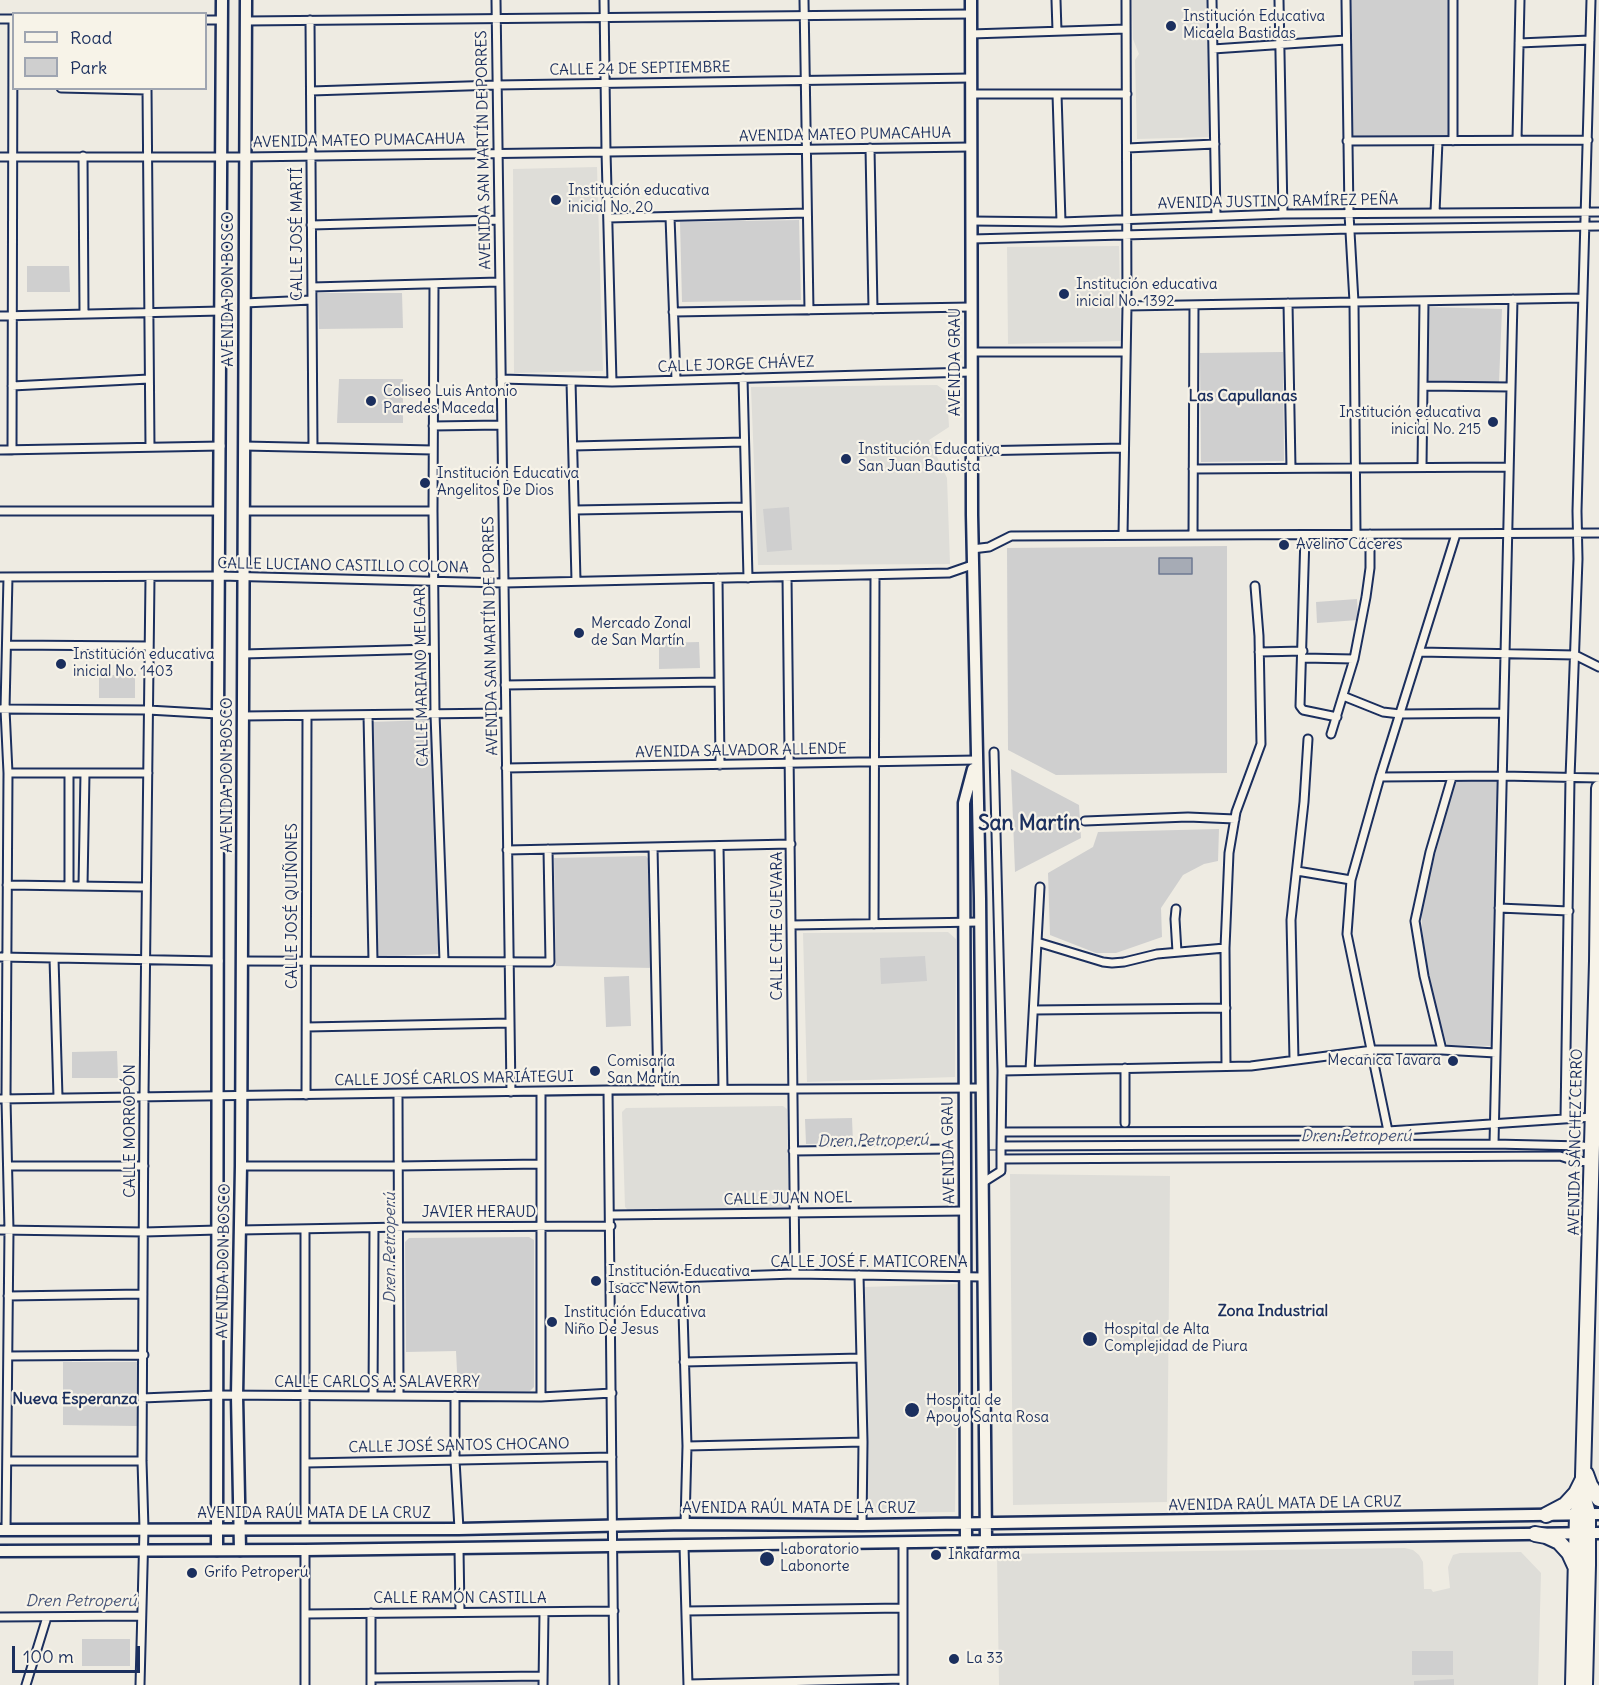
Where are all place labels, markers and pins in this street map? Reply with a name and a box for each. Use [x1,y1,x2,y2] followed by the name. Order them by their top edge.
[1183,8,1325,43] place label: Institución Educativa Micaela Bastidas
[1164,19,1178,33] marker: Institución Educativa Micaela Bastidas
[568,182,710,217] place label: Institución educativa inicial No. 20
[549,193,563,207] marker: Institución educativa inicial No. 20
[1076,276,1218,311] place label: Institución educativa inicial No. 1392
[1057,287,1071,301] marker: Institución educativa inicial No. 1392
[383,383,517,418] place label: Coliseo Luis Antonio Paredes Maceda
[364,394,378,408] marker: Coliseo Luis Antonio Paredes Maceda
[1339,404,1481,439] place label: Institución educativa inicial No. 215
[1486,415,1500,429] marker: Institución educativa inicial No. 215
[858,441,1000,476] place label: Institución Educativa San Juan Bautista
[839,452,853,466] marker: Institución Educativa San Juan Bautista
[437,465,579,500] place label: Institución Educativa Angelitos De Dios
[418,476,432,490] marker: Institución Educativa Angelitos De Dios
[1296,536,1403,554] place label: Avelino Cáceres
[1277,538,1291,552] marker: Avelino Cáceres
[591,615,691,650] place label: Mercado Zonal de San Martín
[572,626,586,640] marker: Mercado Zonal de San Martín
[73,646,215,681] place label: Institución educativa inicial No. 1403
[54,657,68,671] marker: Institución educativa inicial No. 1403
[1327,1052,1441,1070] place label: Mecanica Tavara
[607,1053,680,1088] place label: Comisaría San Martín
[1446,1054,1460,1068] marker: Mecanica Tavara
[588,1064,602,1078] marker: Comisaría San Martín
[608,1263,750,1298] place label: Institución Educativa Isacc Newton
[589,1274,603,1288] marker: Institución Educativa Isacc Newton
[564,1304,706,1339] place label: Institución Educativa Niño De Jesus
[545,1315,559,1329] marker: Institución Educativa Niño De Jesus
[1104,1321,1248,1356] place label: Hospital de Alta Complejidad de Piura
[1081,1330,1099,1348] marker: Hospital de Alta Complejidad de Piura
[926,1392,1049,1427] place label: Hospital de Apoyo Santa Rosa
[903,1401,921,1419] marker: Hospital de Apoyo Santa Rosa
[780,1541,859,1576] place label: Laboratorio Labonorte
[948,1546,1020,1564] place label: Inkafarma
[929,1548,943,1562] marker: Inkafarma
[758,1550,776,1568] marker: Laboratorio Labonorte
[204,1564,309,1582] place label: Grifo Petroperú
[185,1566,199,1580] marker: Grifo Petroperú
[966,1650,1003,1668] place label: La 33
[947,1652,961,1666] marker: La 33

